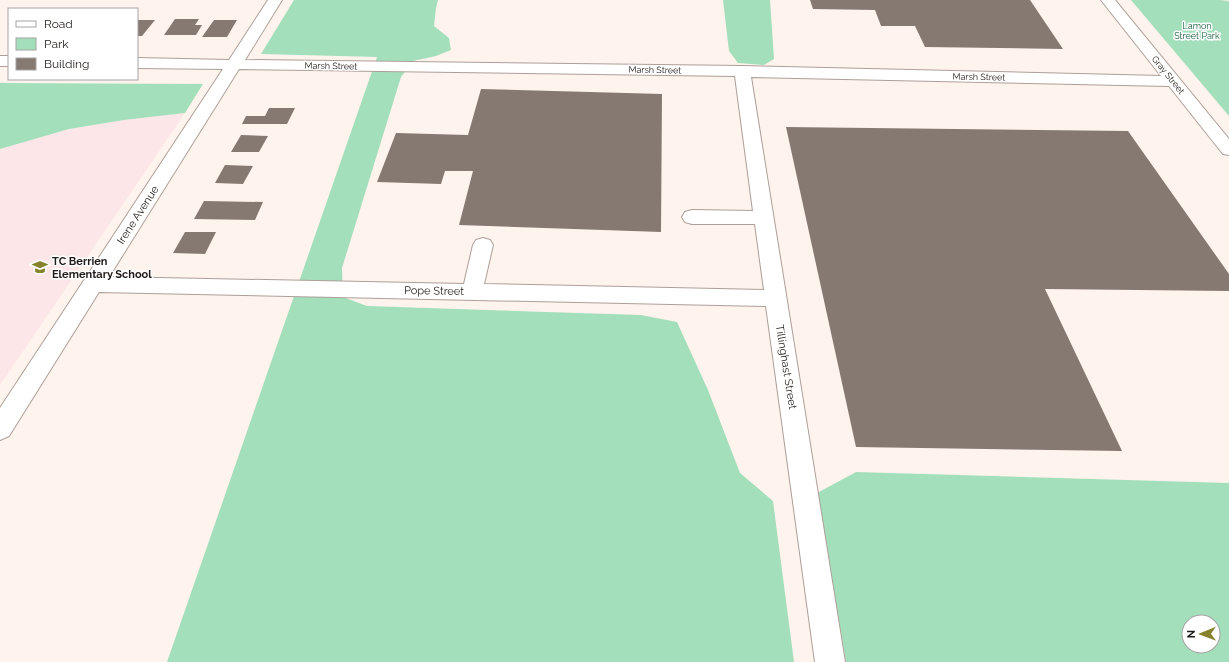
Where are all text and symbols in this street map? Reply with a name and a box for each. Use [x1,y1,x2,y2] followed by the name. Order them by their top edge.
[8,8,138,80] legend
[44,17,73,31] text: Road
[1174,21,1220,41] park label: Lamon Street Park
[44,37,69,51] text: Park
[1150,54,1186,96] street label: Gray Street
[44,57,90,71] text: Building
[305,61,357,71] street label: Marsh Street
[629,65,681,75] street label: Marsh Street
[953,72,1005,82] street label: Marsh Street
[114,183,162,247] street label: Irene Avenue
[52,255,152,281] place label: TC Berrien Elementary School
[31,258,49,276] school or university icon: TC Berrien Elementary School
[404,284,464,298] street label: Pope Street
[773,324,799,410] street label: Tillinghast Street
[1181,614,1221,654] north arrow
[1185,630,1198,638] text: N

